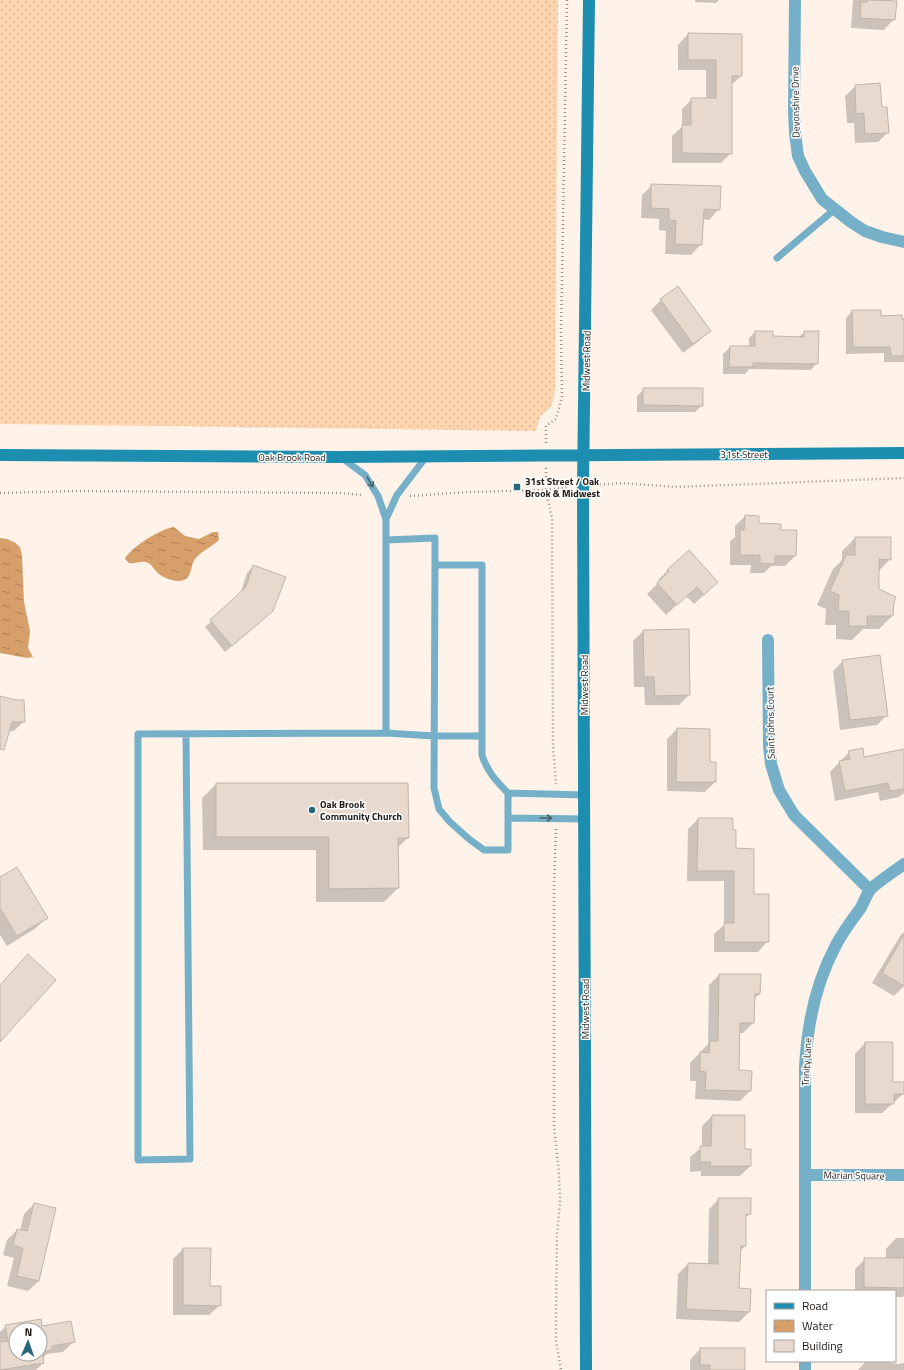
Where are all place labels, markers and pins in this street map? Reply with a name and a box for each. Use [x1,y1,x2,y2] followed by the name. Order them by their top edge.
[525,474,600,501] place label: 31st Street / Oak Brook & Midwest
[512,482,522,492] marker: 31st Street / Oak Brook & Midwest
[320,797,402,824] place label: Oak Brook Community Church
[307,805,317,815] marker: Oak Brook Community Church

